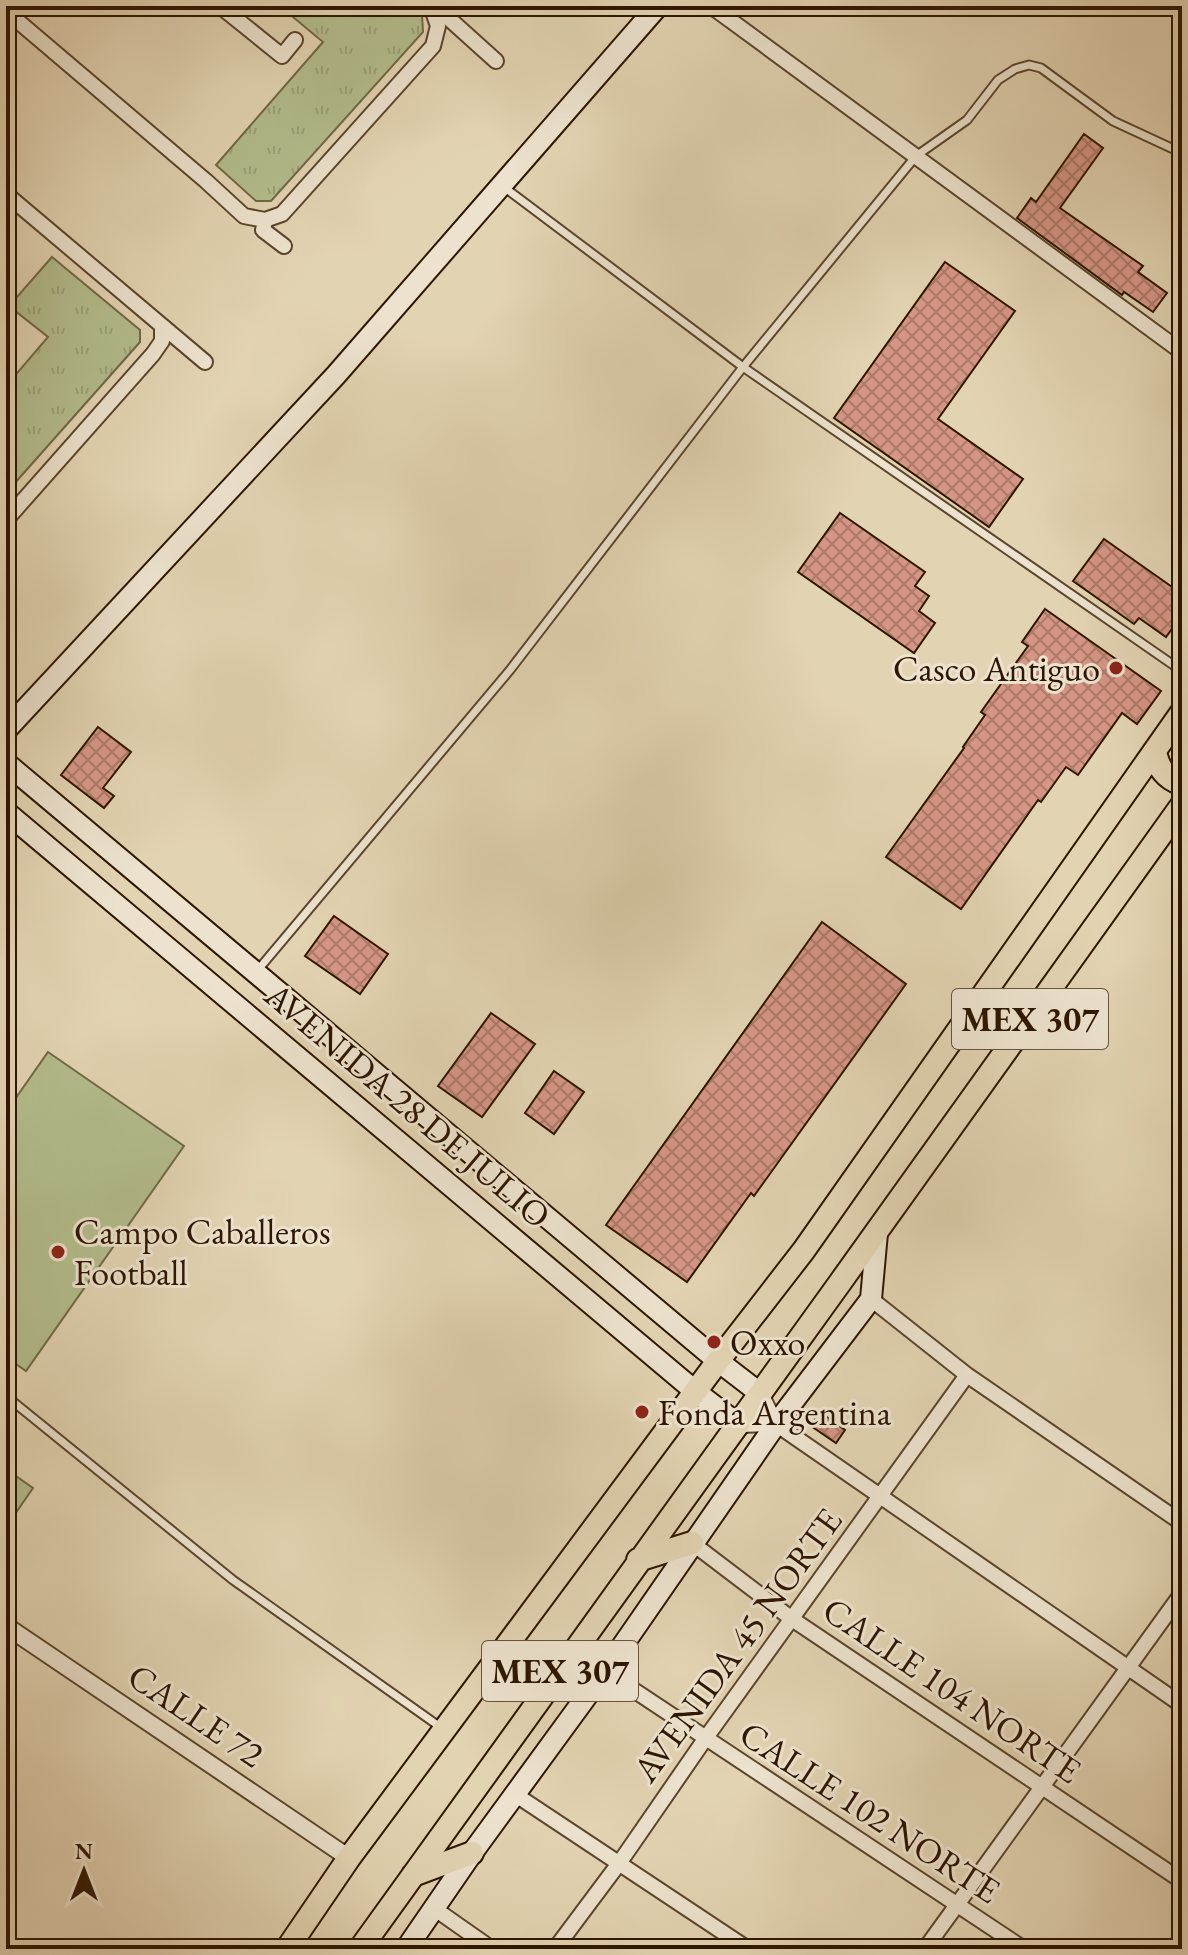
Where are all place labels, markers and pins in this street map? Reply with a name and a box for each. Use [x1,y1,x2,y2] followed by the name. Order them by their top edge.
[893,645,1100,692] place label: Casco Antiguo
[1107,659,1125,677] marker: Casco Antiguo
[74,1208,331,1296] place label: Campo Caballeros Football
[49,1243,67,1261] marker: Campo Caballeros Football
[730,1319,805,1366] place label: Oxxo
[705,1333,723,1351] marker: Oxxo
[658,1389,892,1436] place label: Fonda Argentina
[633,1403,651,1421] marker: Fonda Argentina

